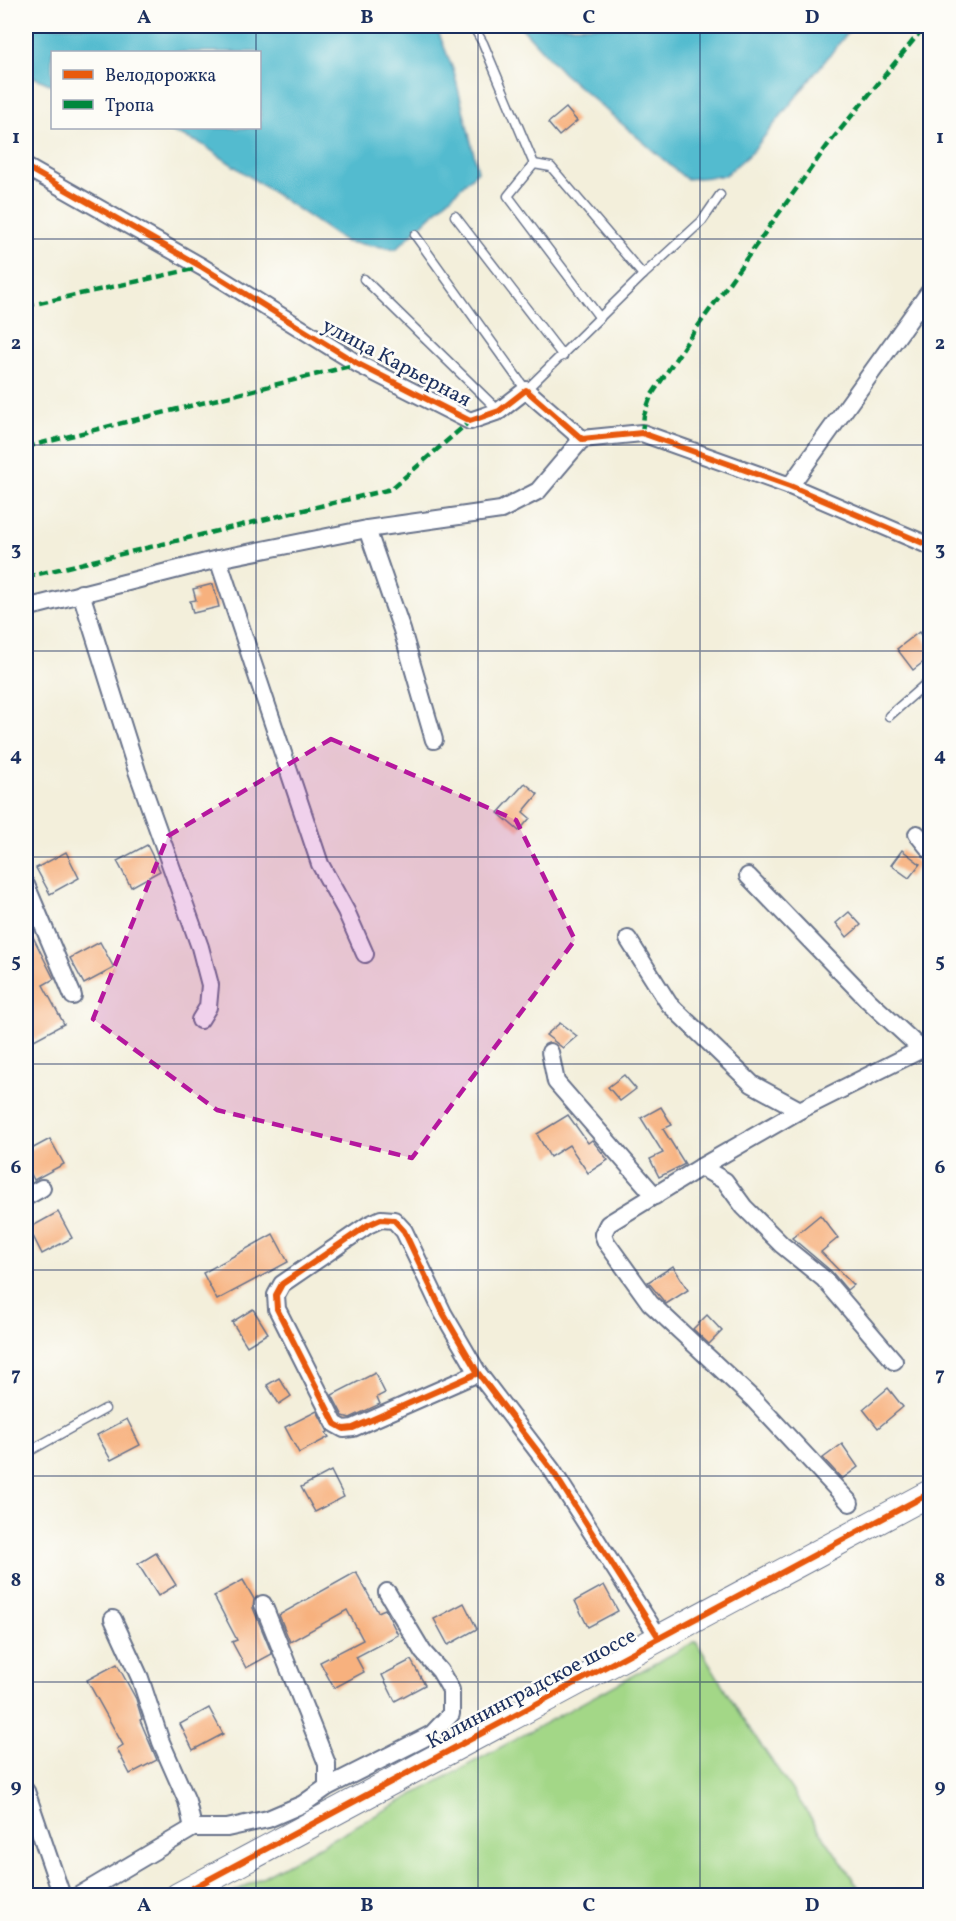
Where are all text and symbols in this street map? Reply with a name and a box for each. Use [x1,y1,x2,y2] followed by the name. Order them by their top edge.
[137,4,151,32] text: A
[360,4,374,32] text: B
[583,4,596,32] text: C
[805,4,819,32] text: D
[51,51,261,129] legend
[105,64,216,89] text: Велодорожка
[105,94,154,119] text: Тропа
[12,124,20,152] text: 1
[936,124,944,152] text: 1
[317,312,476,415] street label: улица Карьерная
[11,330,21,358] text: 2
[935,330,945,358] text: 2
[11,536,21,564] text: 3
[935,536,945,564] text: 3
[10,742,22,770] text: 4
[934,742,946,770] text: 4
[11,948,21,976] text: 5
[935,948,945,976] text: 5
[11,1154,22,1182] text: 6
[935,1154,946,1182] text: 6
[11,1361,21,1389] text: 7
[935,1361,945,1389] text: 7
[11,1567,21,1595] text: 8
[935,1567,945,1595] text: 8
[422,1622,642,1757] street label: Калининградское шоссе
[10,1773,22,1801] text: 9
[934,1773,946,1801] text: 9
[137,1892,151,1920] text: A
[360,1892,374,1920] text: B
[583,1892,596,1920] text: C
[805,1892,819,1920] text: D

